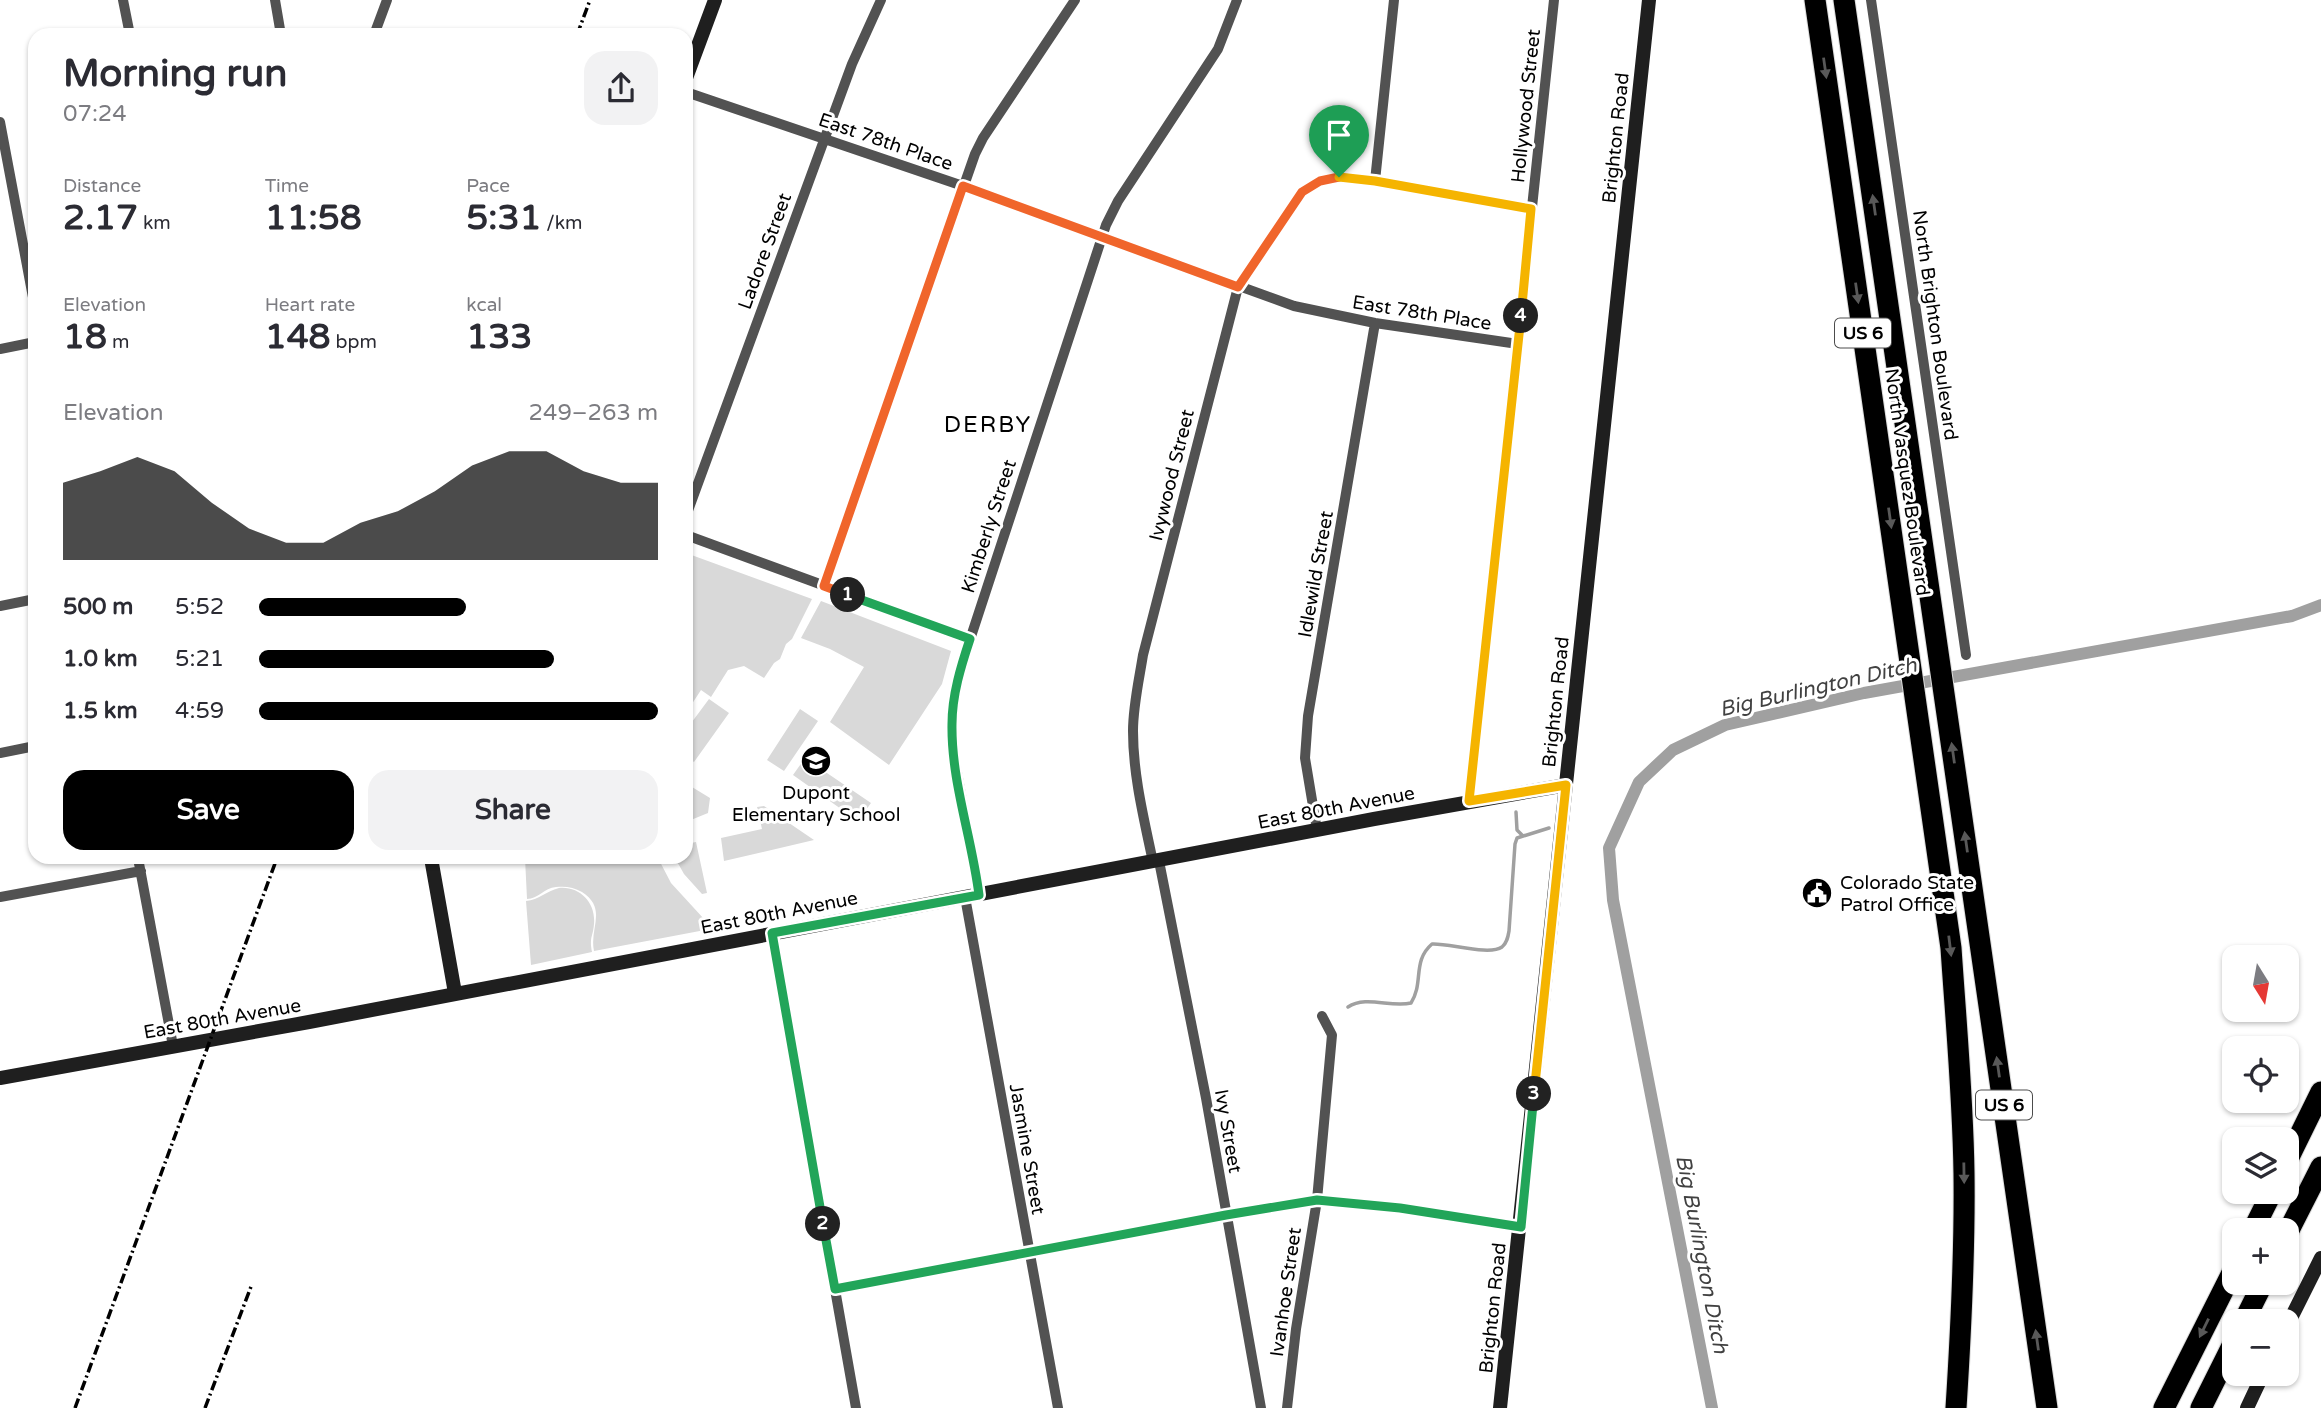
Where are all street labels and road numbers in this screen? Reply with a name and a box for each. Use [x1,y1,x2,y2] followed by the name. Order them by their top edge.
[1507,28,1545,184] street label: Hollywood Street
[1598,72,1634,205] street label: Brighton Road
[816,109,956,175] street label: East 78th Place
[734,190,796,312] street label: Ladore Street
[1908,209,1962,442] street label: North Brighton Boulevard
[1351,291,1493,335] street label: East 78th Place
[1835,318,1891,348] road number: US 6
[1880,367,1934,597] street label: North Vasquez Boulevard
[1145,407,1199,543] street label: Ivywood Street
[957,457,1021,596] street label: Kimberly Street
[1294,509,1338,639] street label: Idlewild Street
[1538,636,1574,769] street label: Brighton Road
[1256,782,1417,834] street label: East 80th Avenue
[699,887,860,939] street label: East 80th Avenue
[142,994,303,1044] street label: East 80th Avenue
[1005,1082,1049,1216] street label: Jasmine Street
[1210,1088,1246,1175] street label: Ivy Street
[1976,1090,2032,1120] road number: US 6
[1266,1226,1306,1358] street label: Ivanhoe Street
[1475,1242,1511,1375] street label: Brighton Road

